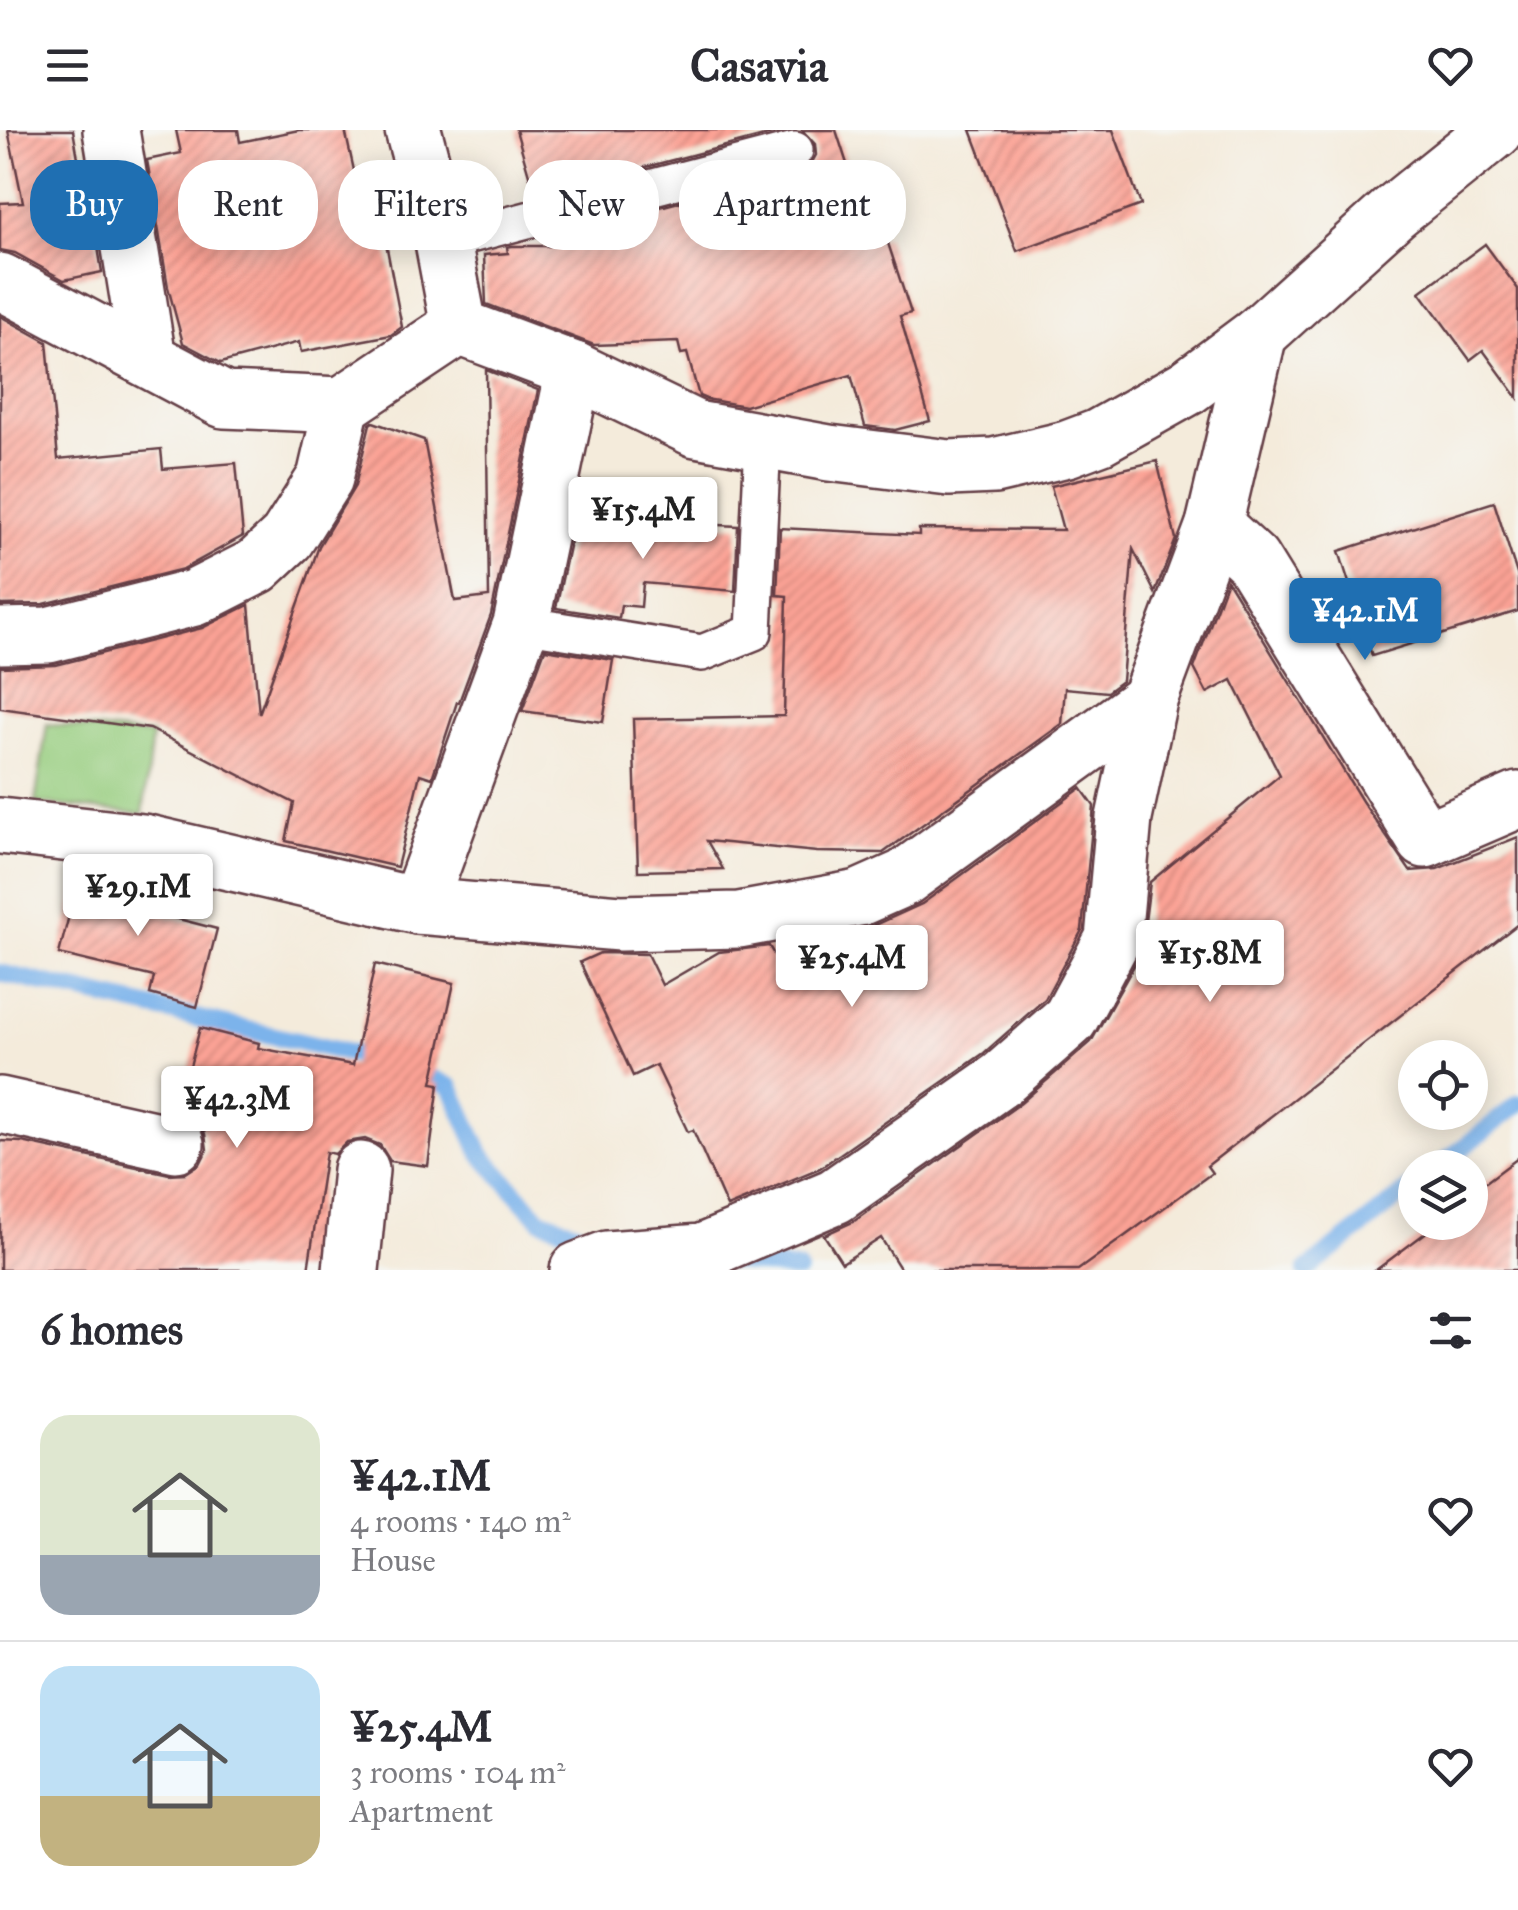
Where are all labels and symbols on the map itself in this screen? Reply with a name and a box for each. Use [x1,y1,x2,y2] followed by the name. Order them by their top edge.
[562,477,724,562] pin: ¥15.4M
[1284,578,1446,663] pin: ¥42.1M
[57,854,219,939] pin: ¥29.1M
[1129,920,1291,1005] pin: ¥15.8M
[771,925,933,1010] pin: ¥25.4M
[156,1066,318,1151] pin: ¥42.3M

